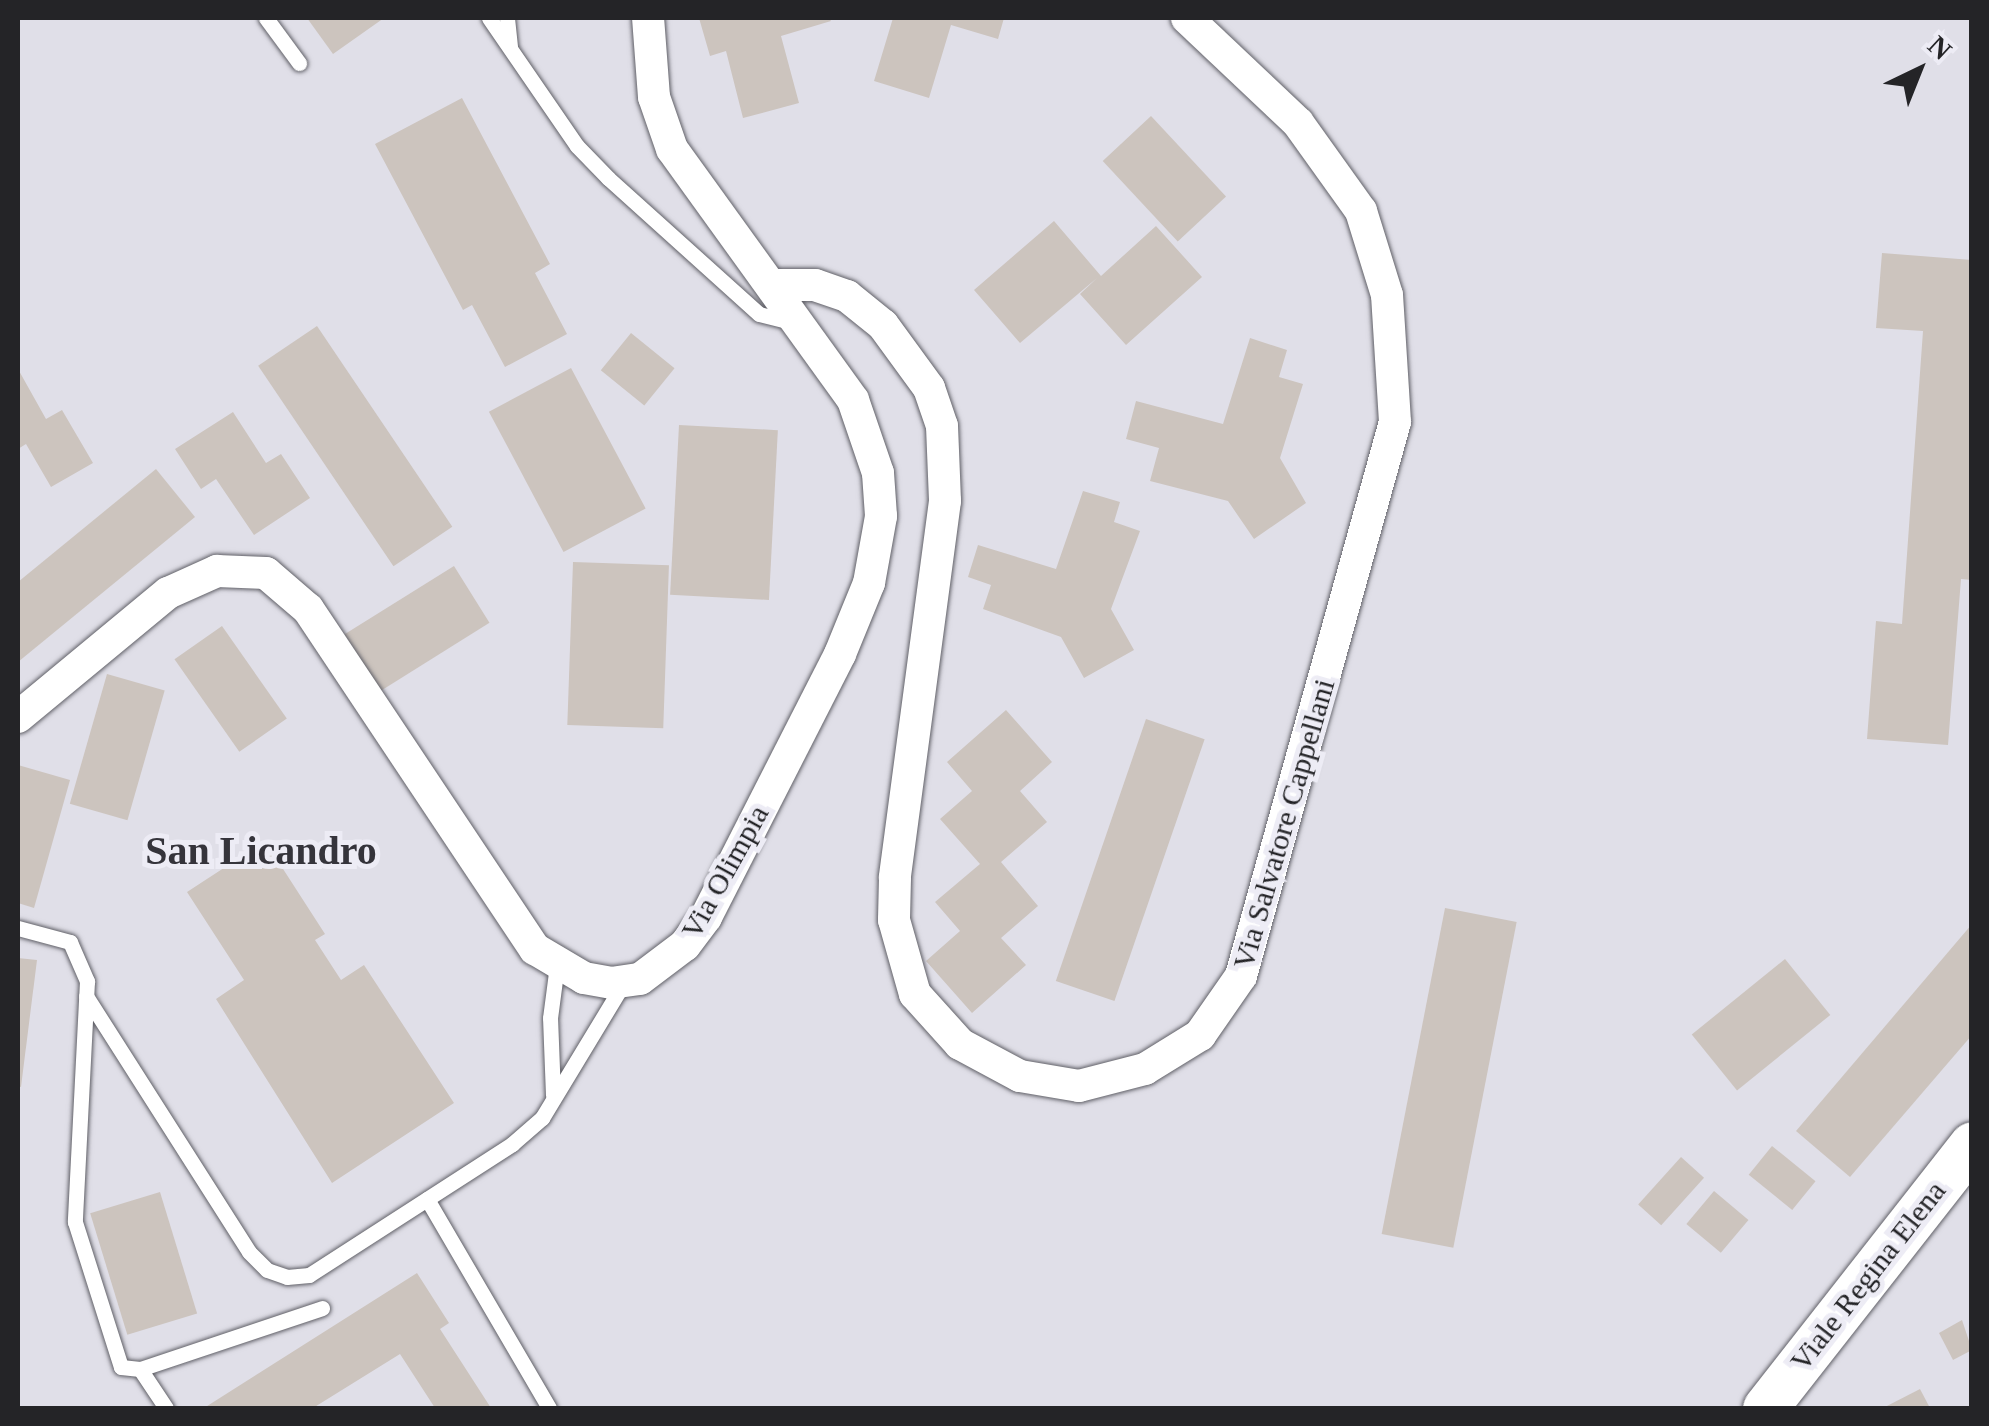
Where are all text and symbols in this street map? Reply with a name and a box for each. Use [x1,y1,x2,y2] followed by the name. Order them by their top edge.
[1869,20,1969,120] north arrow
[1922,29,1958,66] text: N
[1225,675,1343,973] street label: Via Salvatore Cappellani
[674,799,776,945] street label: Via Olimpia
[145,827,377,875] district label: San Licandro
[1783,1174,1953,1378] street label: Viale Regina Elena

